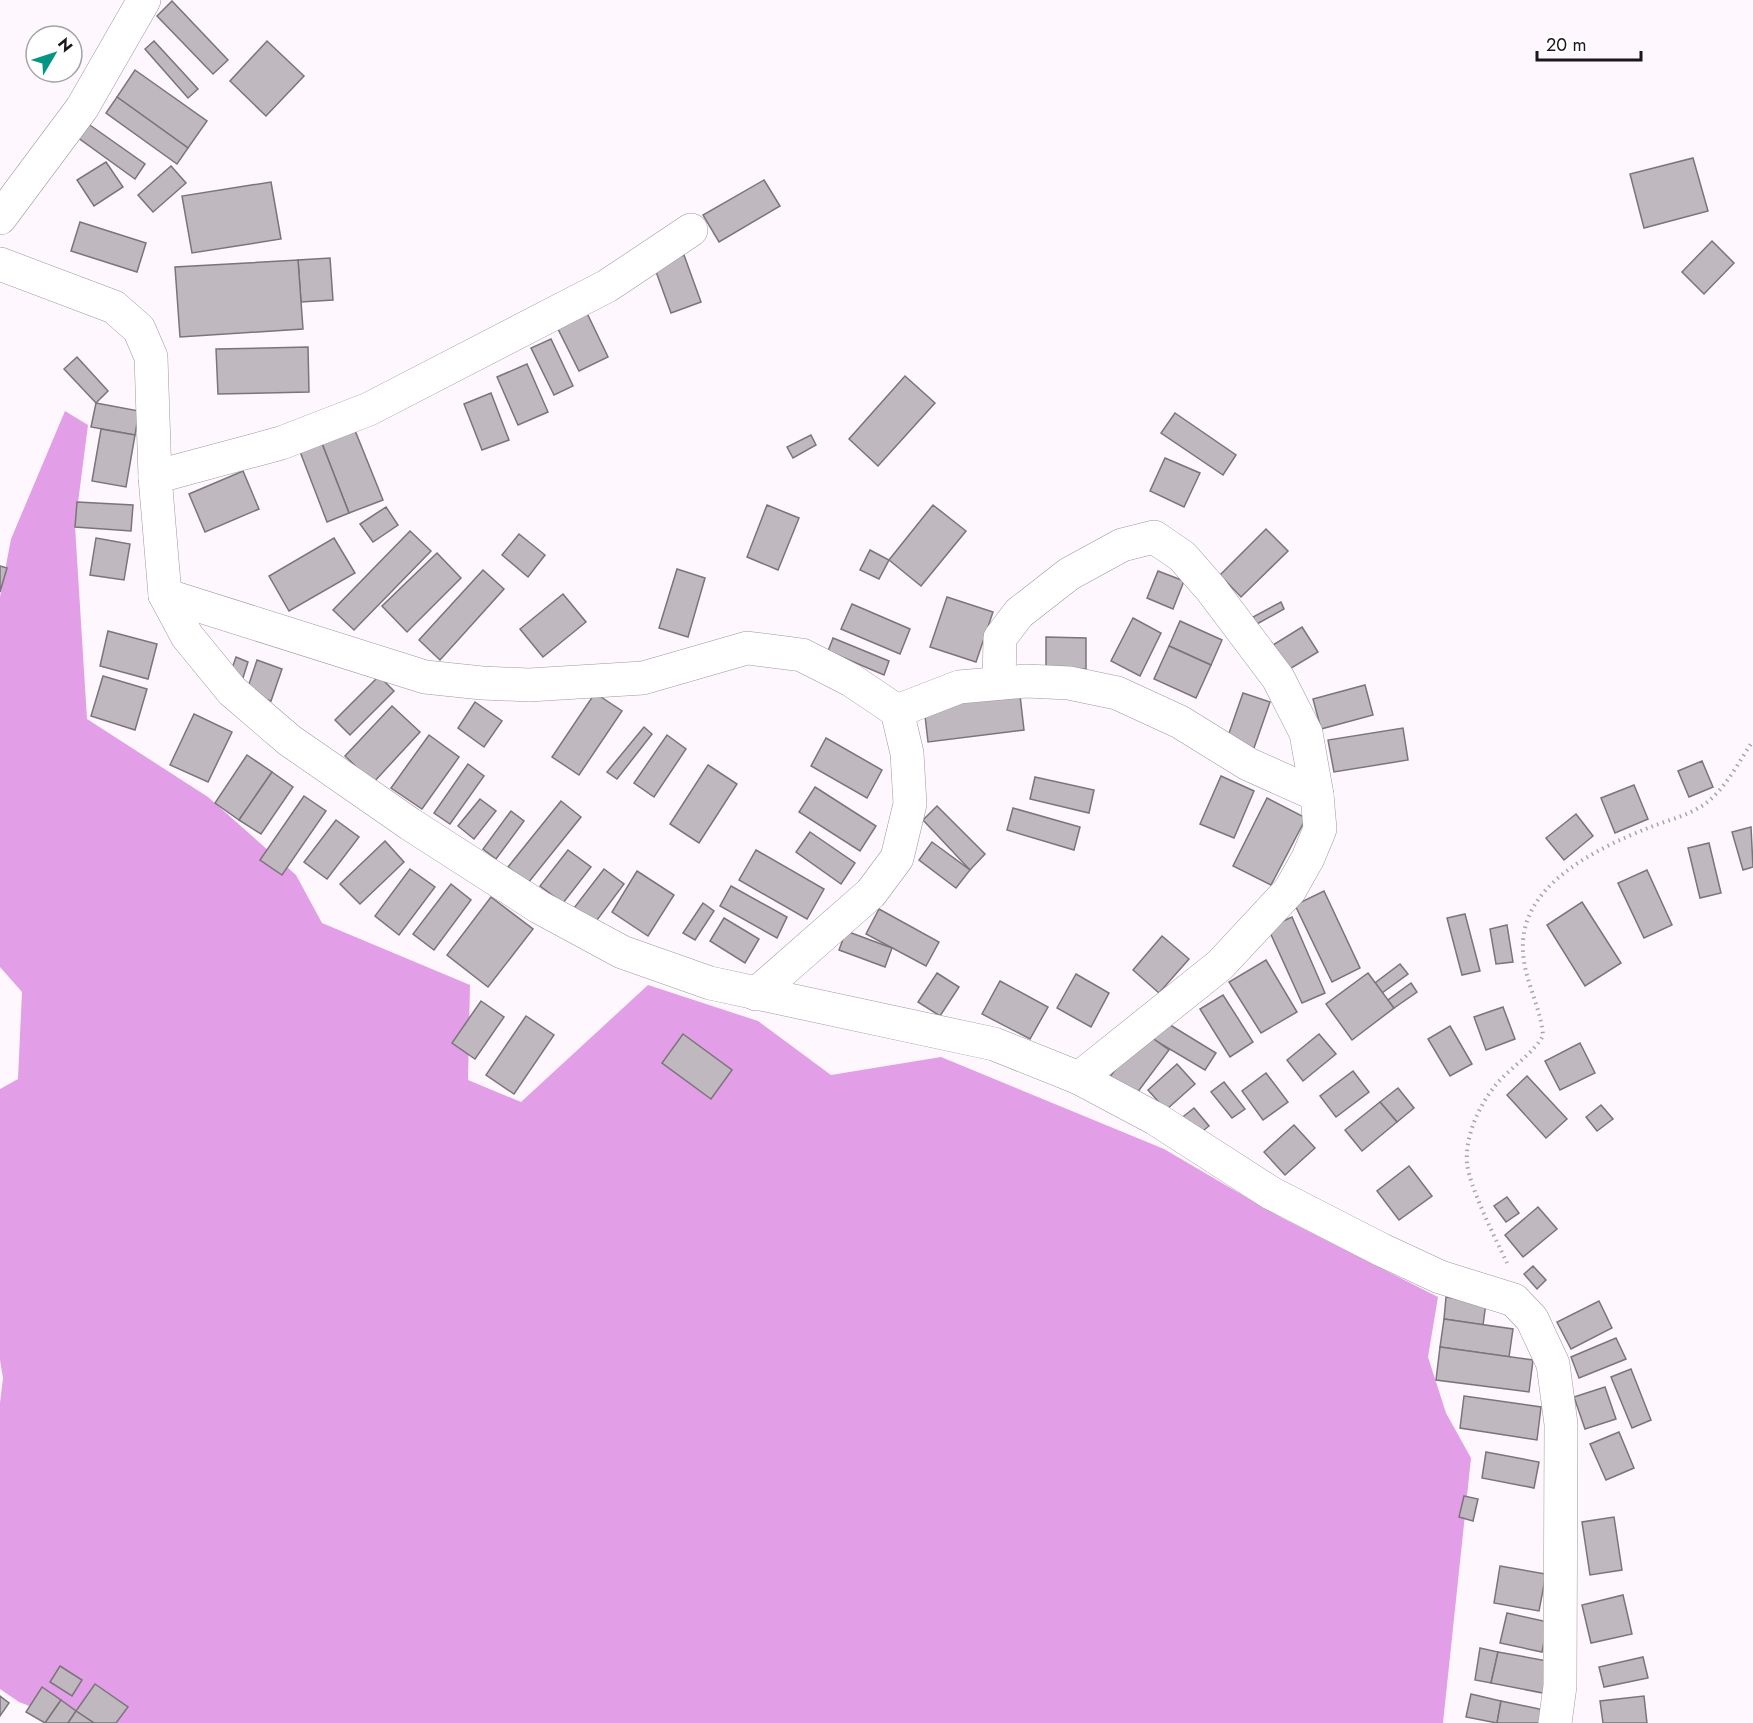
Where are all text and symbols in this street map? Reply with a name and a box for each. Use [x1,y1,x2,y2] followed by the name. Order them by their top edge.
[24,24,84,84] north arrow
[1537,24,1640,62] scale bar
[1546,32,1586,58] text: 20 m
[52,33,78,57] text: N

